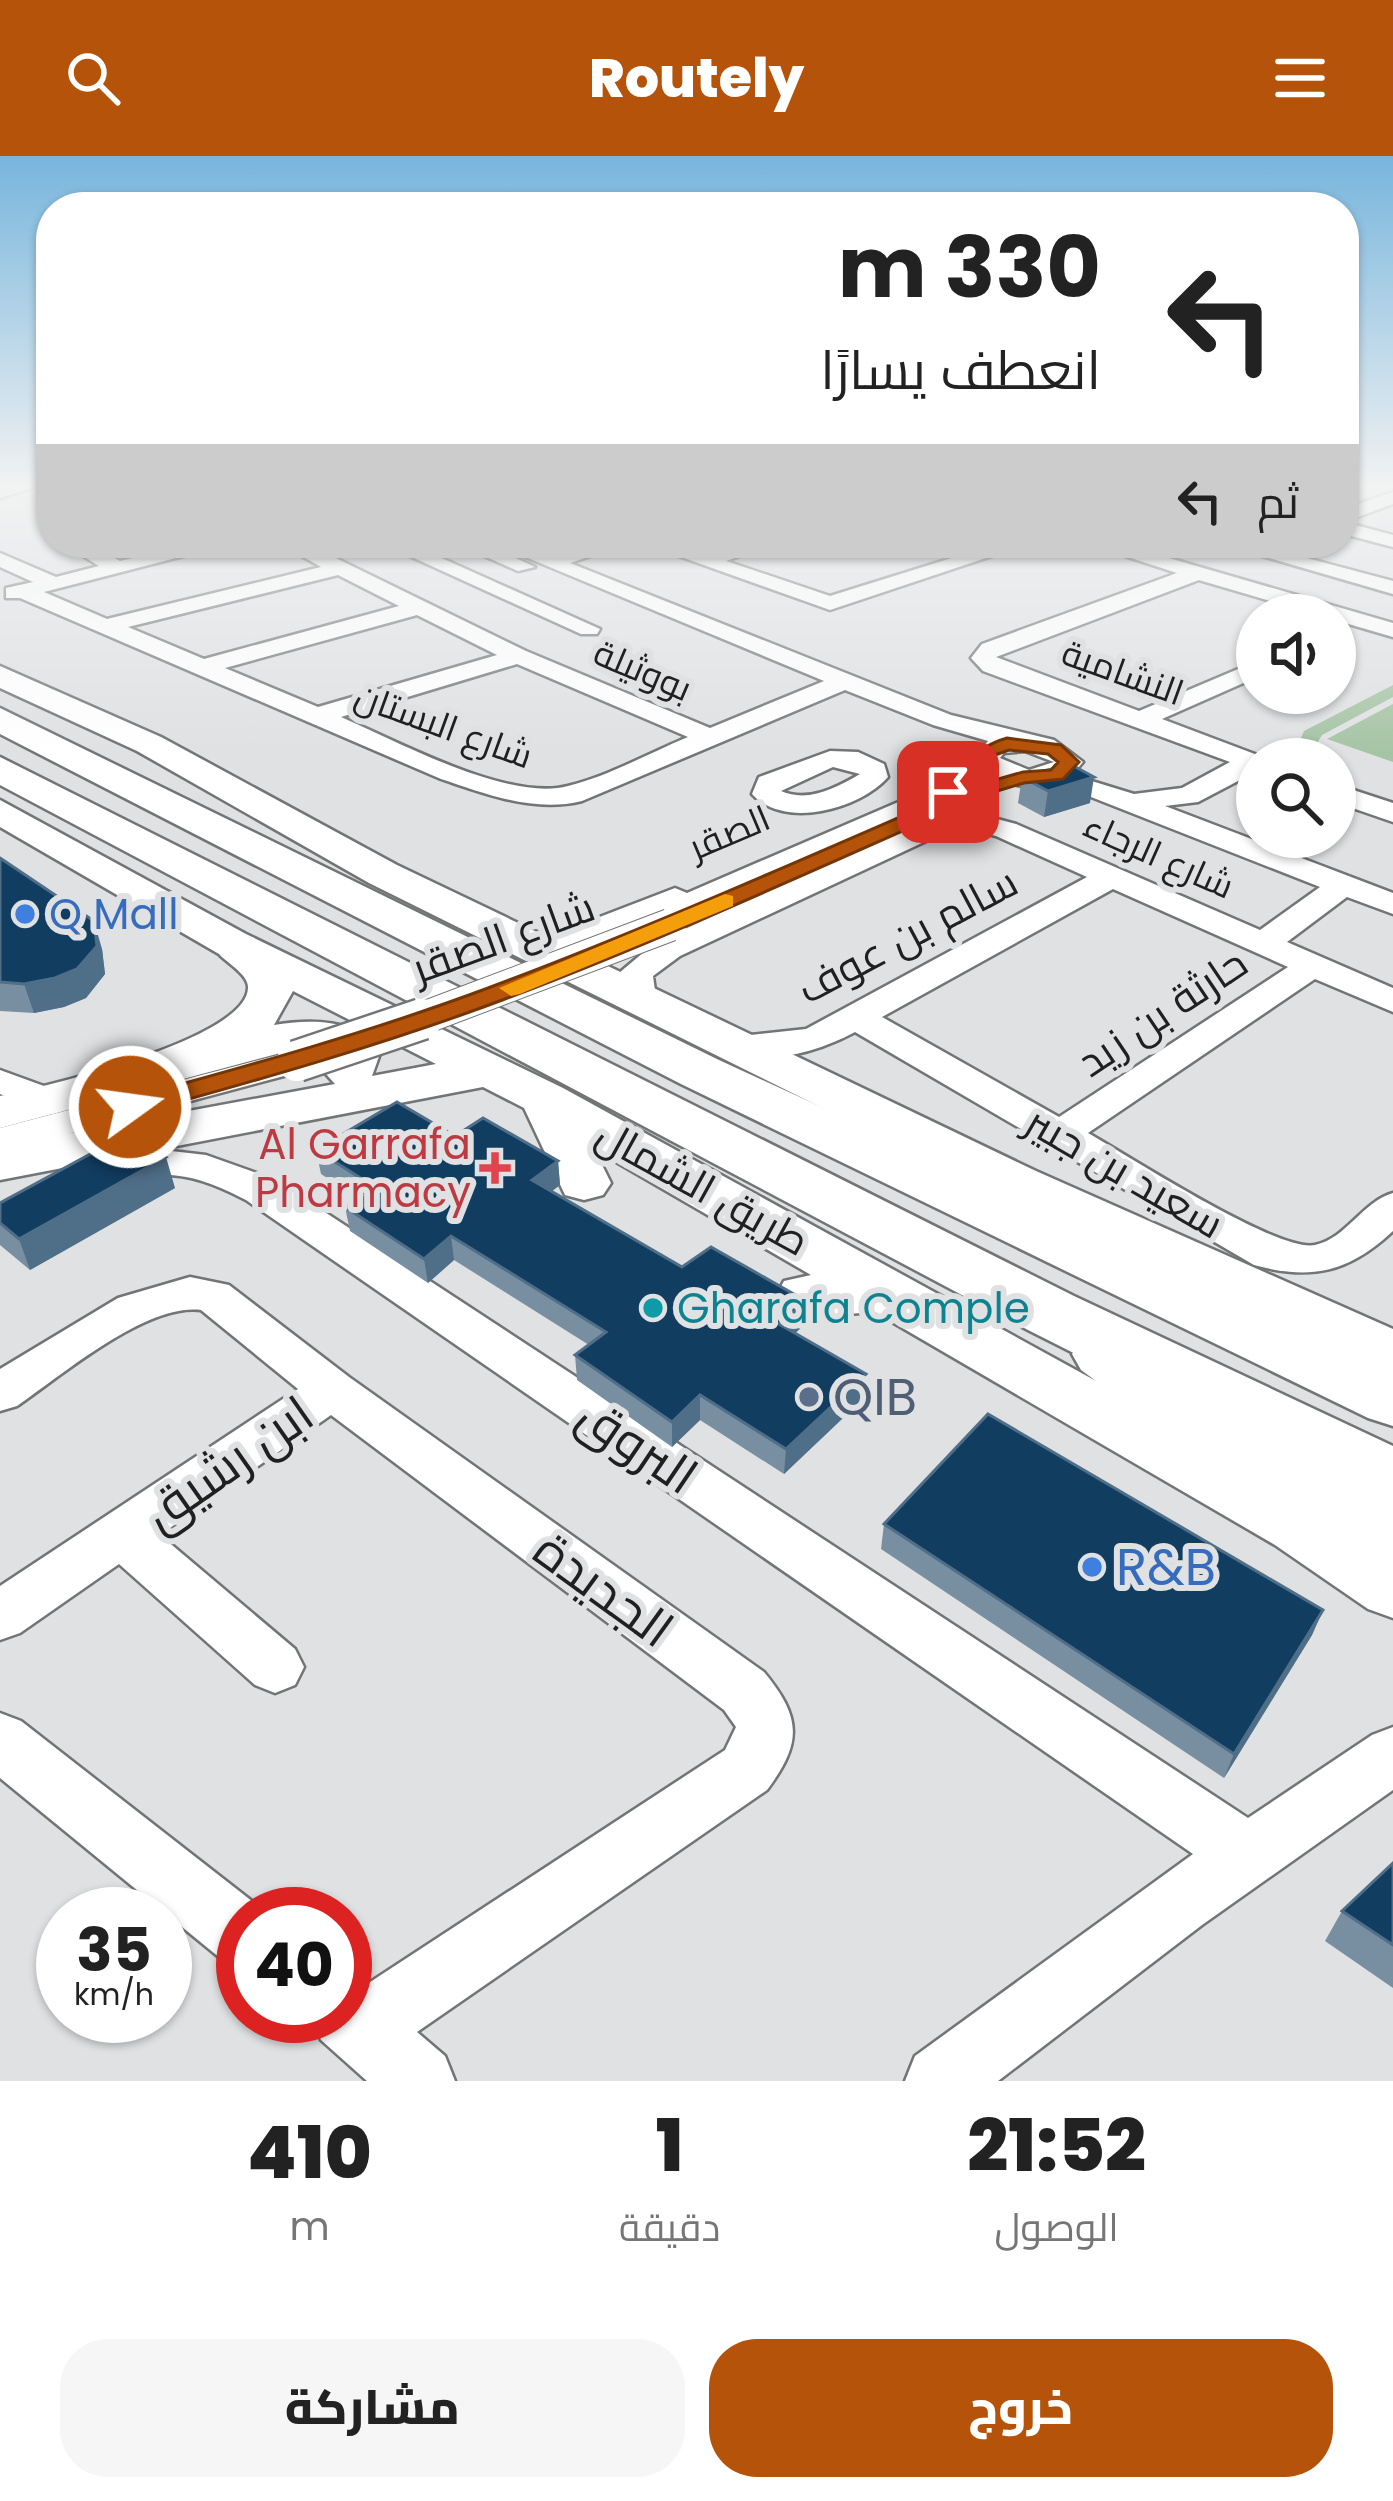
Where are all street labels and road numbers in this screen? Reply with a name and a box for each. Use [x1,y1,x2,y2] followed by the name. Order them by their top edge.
[586,627,700,714] street label: بووثيلة
[1055,627,1191,718] street label: النشامية
[348,670,540,781] street label: شارع البستان
[679,793,778,873] street label: الصقر
[1075,800,1242,911] street label: شارع الرجاء
[787,853,1028,1018] street label: سالم بن عوف
[402,877,603,998] street label: شارع الصقر
[1066,934,1259,1091] street label: حارثة بن زيد
[1013,1091,1235,1253] street label: سعيد بن جبير
[586,1105,820,1270] street label: طريق الشمال
[128,1378,328,1548] street label: ابن رشيق
[564,1379,712,1511] street label: البروق
[520,1514,688,1664] street label: الجديدة

